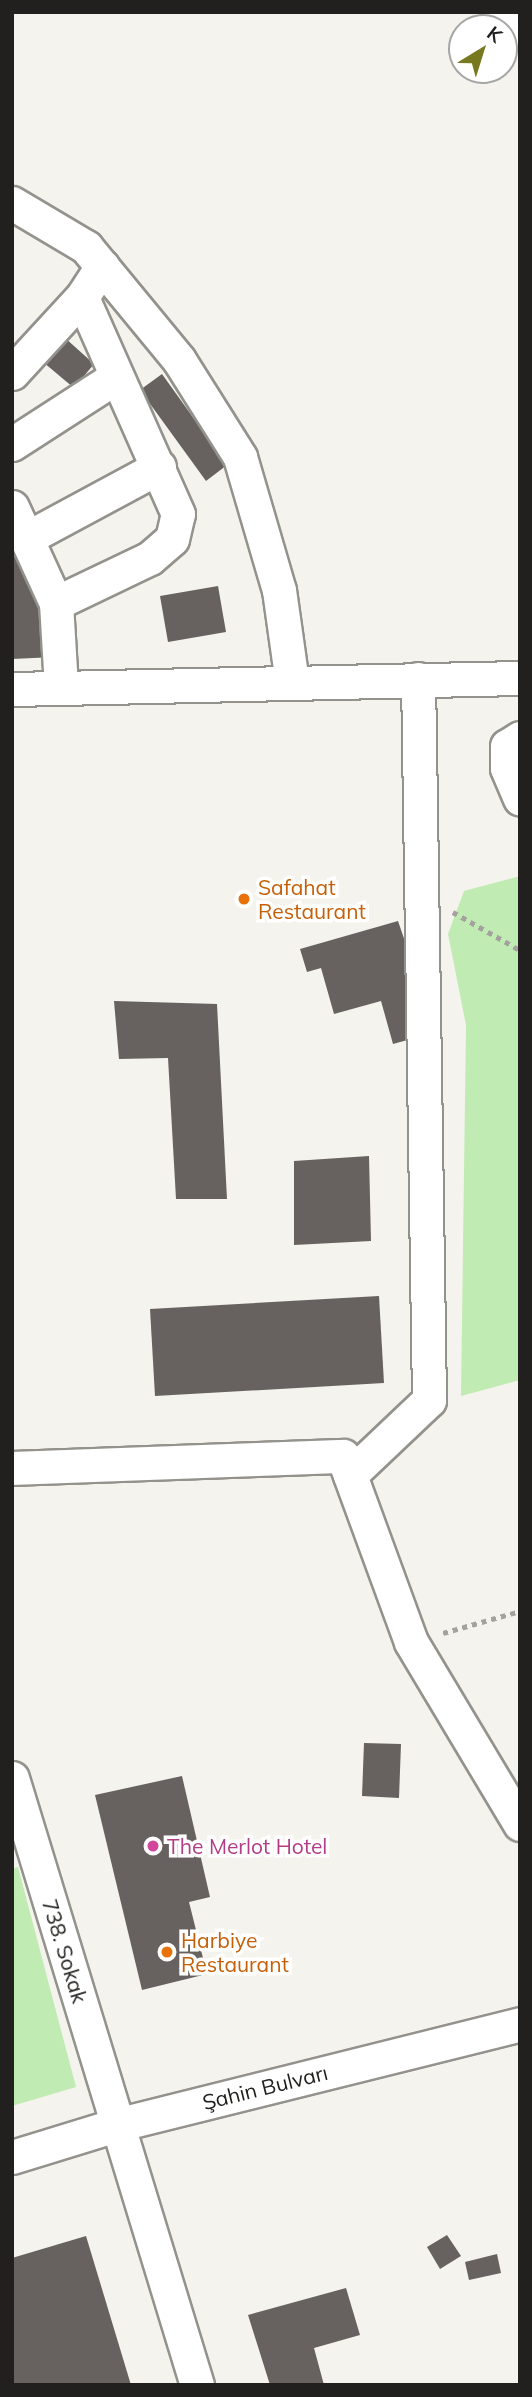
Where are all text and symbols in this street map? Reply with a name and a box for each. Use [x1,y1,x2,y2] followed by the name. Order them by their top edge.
[448,14,518,84] north arrow
[482,21,507,47] text: K
[258,874,366,924] place label: Safahat Restaurant
[236,891,252,907] marker: Safahat Restaurant
[167,1833,327,1859] place label: The Merlot Hotel
[145,1838,161,1854] marker: The Merlot Hotel
[37,1896,93,2006] street label: 738. Sokak
[181,1927,289,1977] place label: Harbiye Restaurant
[159,1944,175,1960] marker: Harbiye Restaurant
[200,2059,330,2115] street label: Şahin Bulvarı

